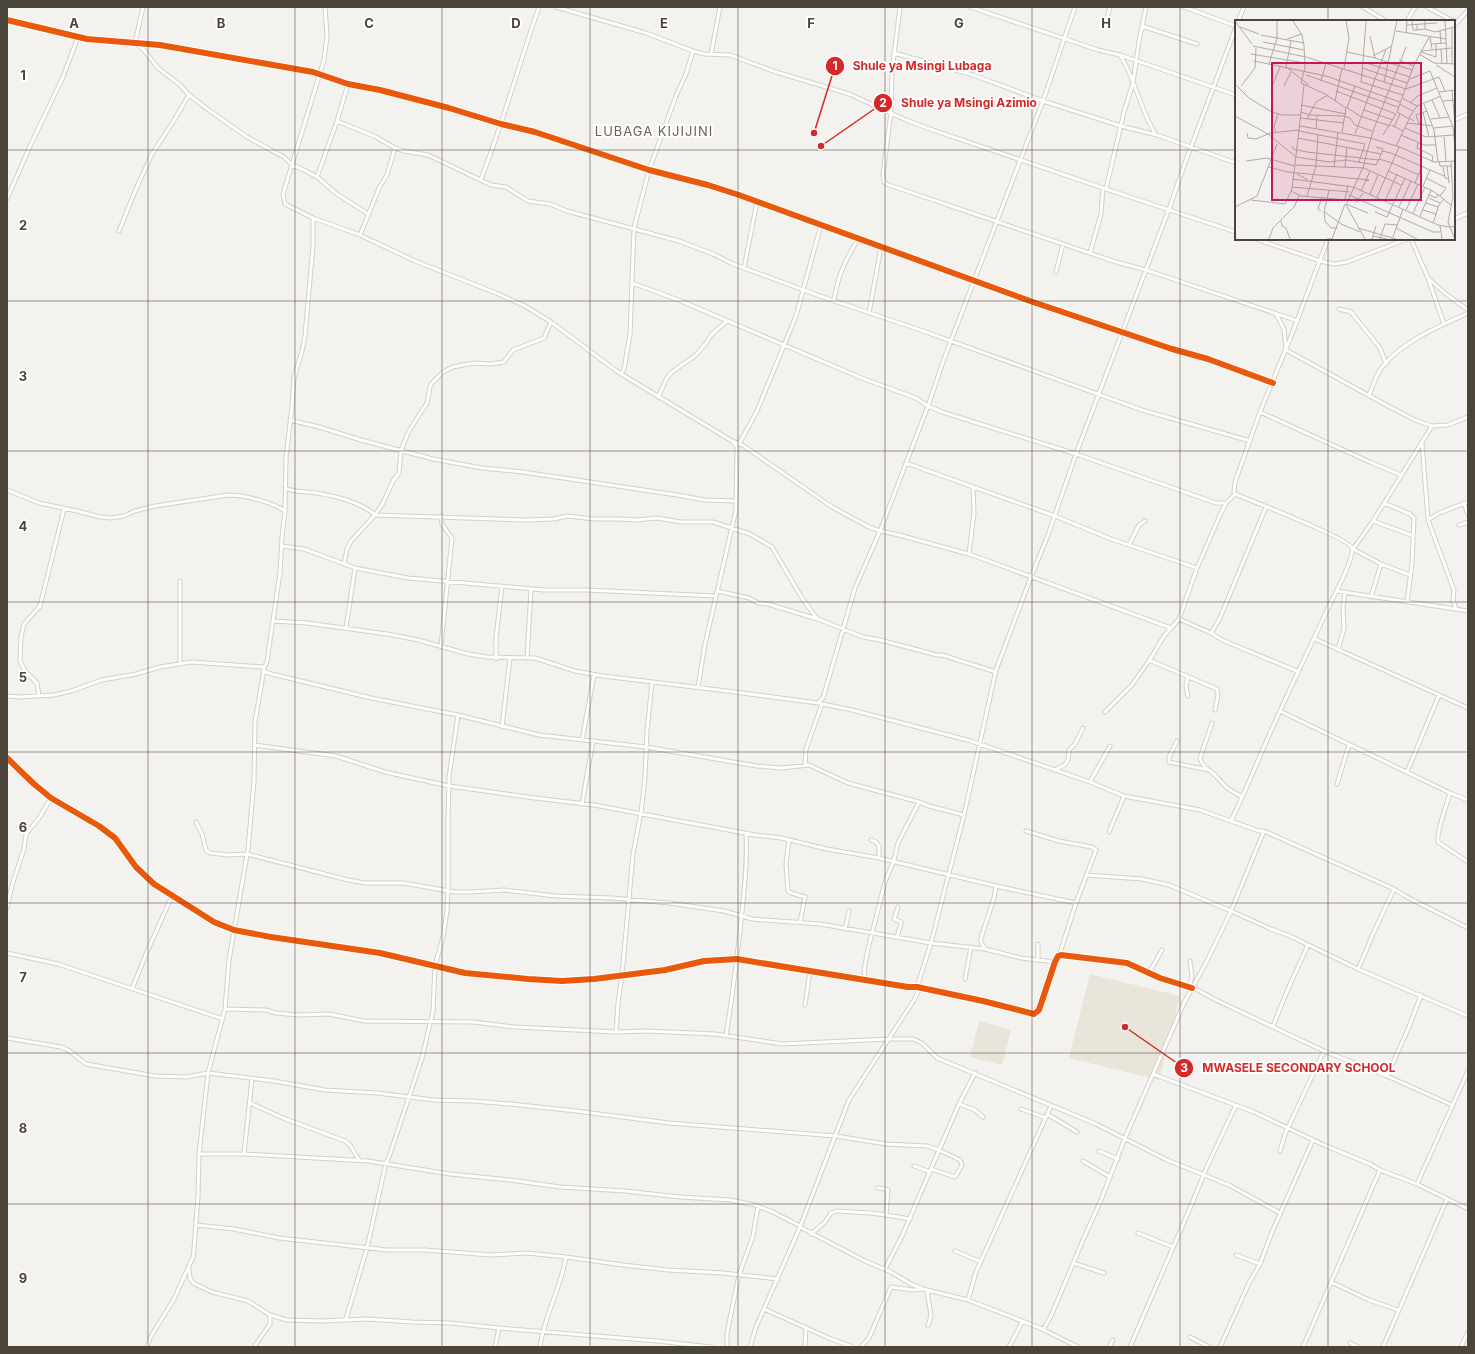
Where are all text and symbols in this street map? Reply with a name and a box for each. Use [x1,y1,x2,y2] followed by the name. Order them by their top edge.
[69,15,79,31] text: A
[217,15,226,31] text: B
[364,15,374,31] text: C
[511,15,521,31] text: D
[660,15,668,31] text: E
[807,15,815,31] text: F
[954,15,964,31] text: G
[1101,15,1111,31] text: H
[1235,20,1455,240] inset map
[825,54,1000,78] callout: Shule ya Msingi Lubaga
[832,58,838,73] text: 1
[853,58,991,73] text: Shule ya Msingi Lubaga
[20,67,26,83] text: 1
[873,91,1045,115] callout: Shule ya Msingi Azimio
[879,95,887,110] text: 2
[901,95,1037,110] text: Shule ya Msingi Azimio
[595,123,713,139] district label: LUBAGA KIJIJINI
[19,217,27,233] text: 2
[19,368,27,384] text: 3
[19,518,28,534] text: 4
[19,669,27,685] text: 5
[19,819,27,835] text: 6
[19,969,27,985] text: 7
[1174,1056,1404,1080] callout: MWASELE SECONDARY SCHOOL
[1180,1060,1188,1075] text: 3
[1202,1060,1396,1075] text: MWASELE SECONDARY SCHOOL
[19,1120,27,1136] text: 8
[19,1270,27,1286] text: 9

